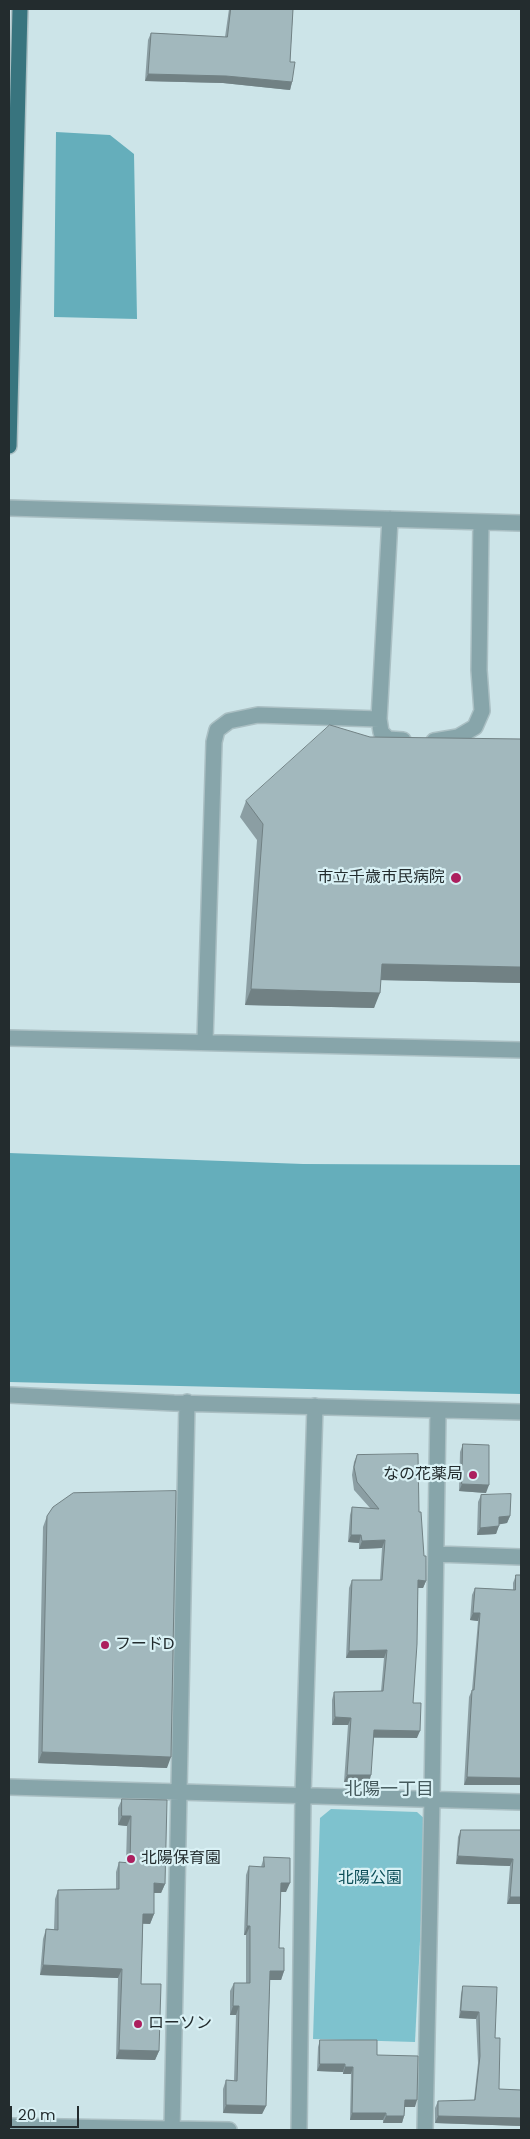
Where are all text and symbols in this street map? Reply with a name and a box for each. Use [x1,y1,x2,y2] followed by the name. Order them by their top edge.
[317,868,445,888] place label: 市立千歳市民病院
[449,871,463,885] marker: 市立千歳市民病院
[383,1465,463,1485] place label: なの花薬局
[467,1469,479,1481] marker: なの花薬局
[115,1635,174,1655] place label: フードD
[99,1639,111,1651] marker: フードD
[344,1779,434,1801] district label: 北陽一丁目
[141,1849,221,1869] place label: 北陽保育園
[125,1853,137,1865] marker: 北陽保育園
[338,1869,402,1889] park label: 北陽公園
[148,2014,212,2034] place label: ローソン
[132,2018,144,2030] marker: ローソン
[12,2096,81,2128] scale bar
[18,2104,56,2125] text: 20 m

